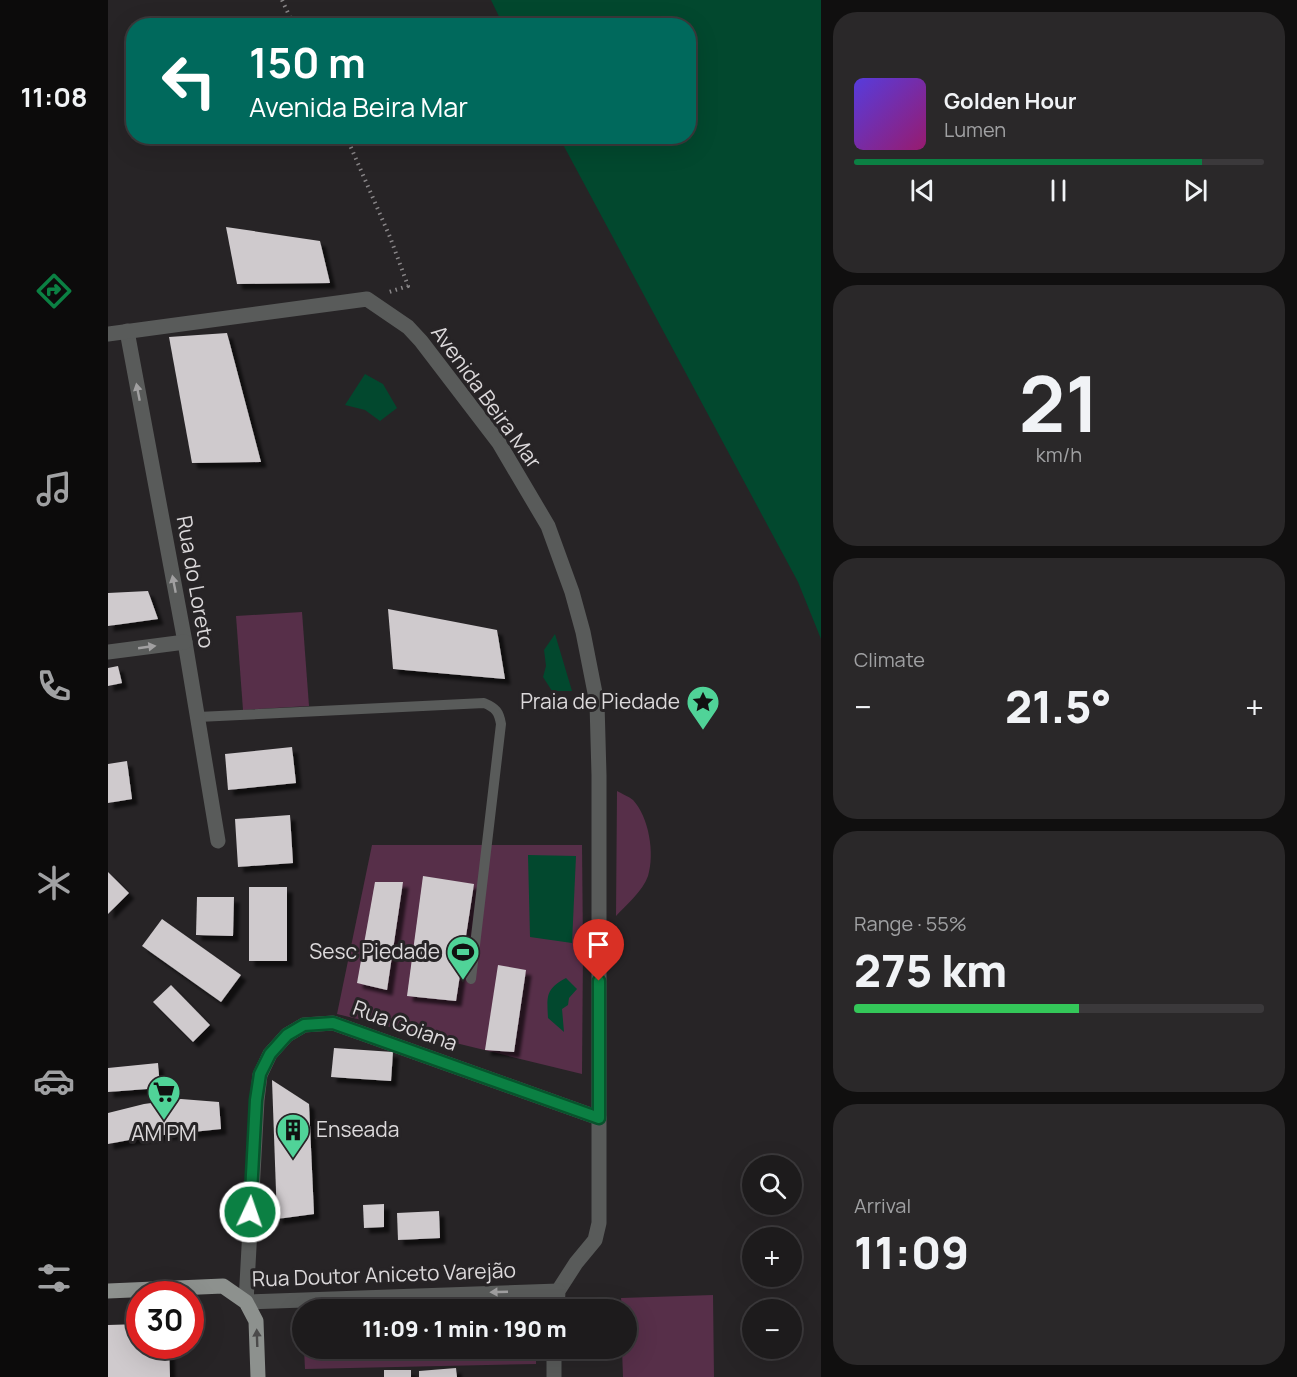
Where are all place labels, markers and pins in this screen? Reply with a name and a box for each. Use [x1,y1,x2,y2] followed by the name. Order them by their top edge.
[685,684,721,731] place icon: Praia de Piedade
[520,687,680,715] place label: Praia de Piedade
[573,919,624,981] pin
[445,934,481,981] sports icon: Sesc Piedade
[309,937,440,965] place label: Sesc Piedade
[146,1074,182,1121] supermarket icon: AM PM
[275,1112,311,1159] building icon: Enseada
[316,1115,399,1143] place label: Enseada
[131,1119,197,1147] place label: AM PM

